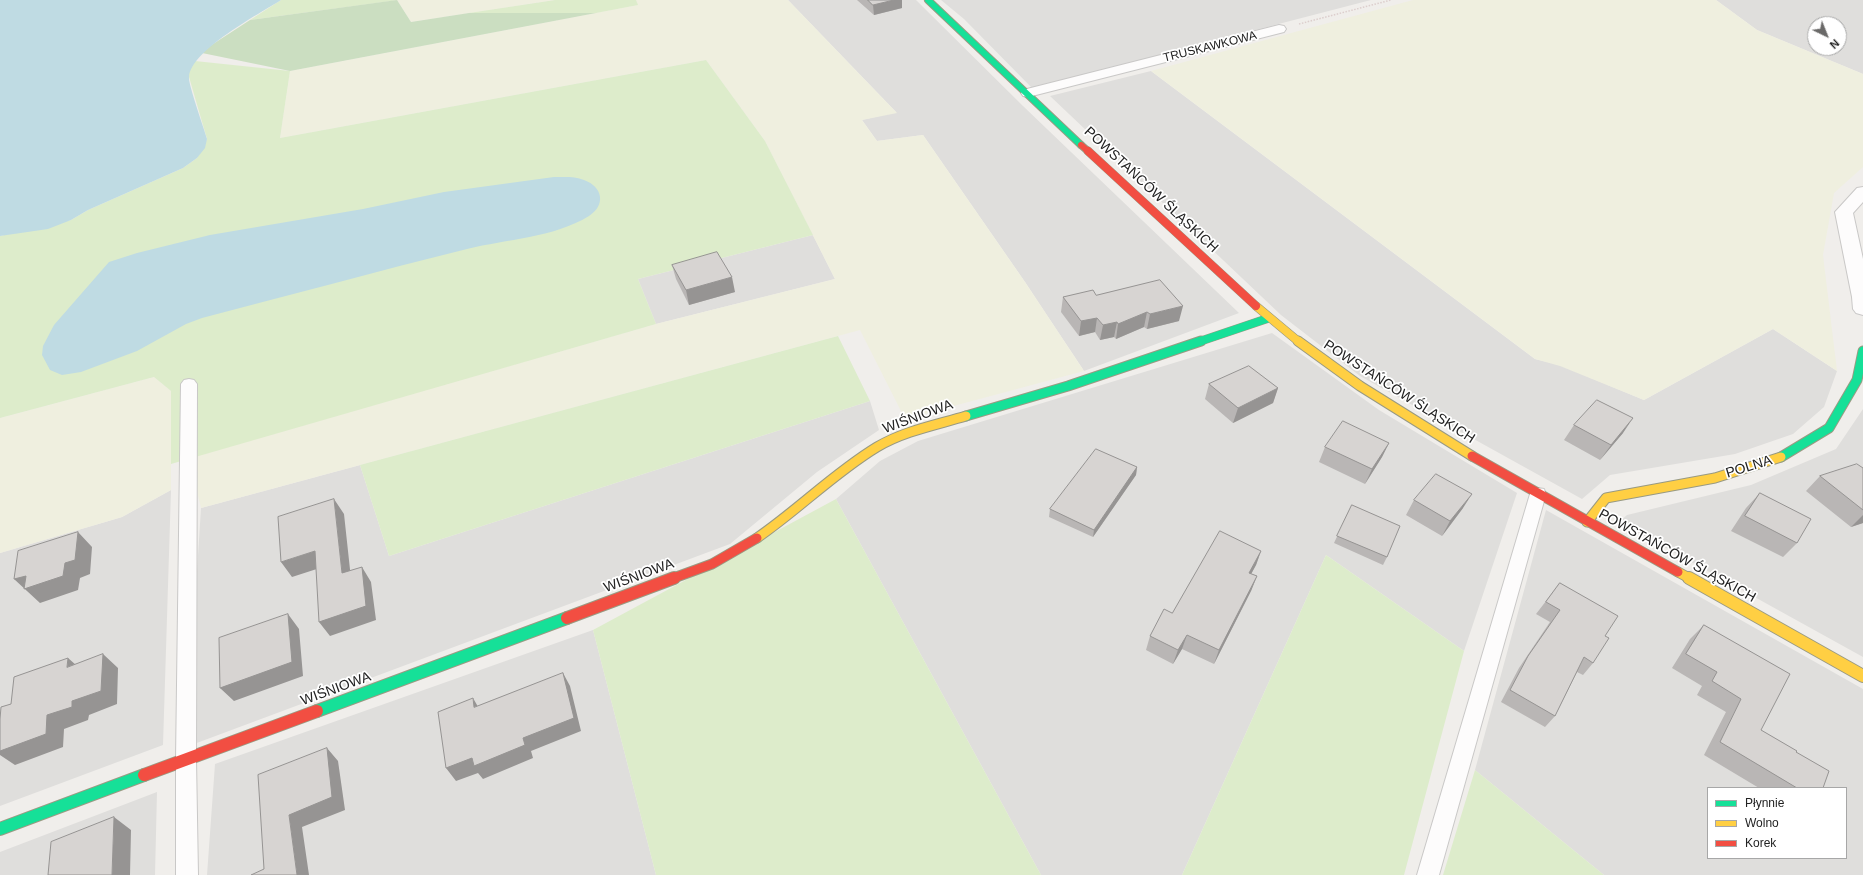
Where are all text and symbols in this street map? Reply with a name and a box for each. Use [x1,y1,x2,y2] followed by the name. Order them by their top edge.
[1807,16,1847,56] north arrow
[1162,28,1258,66] street label: TRUSKAWKOWA
[1828,37,1842,51] text: N
[1081,123,1221,257] street label: POWSTAŃCÓW ŚLĄSKICH
[1320,337,1478,447] street label: POWSTAŃCÓW ŚLĄSKICH
[881,397,955,437] street label: WIŚNIOWA
[1724,452,1774,482] street label: POLNA
[1595,506,1759,606] street label: POWSTAŃCÓW ŚLĄSKICH
[602,556,676,596] street label: WIŚNIOWA
[299,669,373,709] street label: WIŚNIOWA
[1707,787,1847,859] legend
[1745,796,1784,810] text: Płynnie
[1745,816,1779,830] text: Wolno
[1745,836,1776,850] text: Korek

